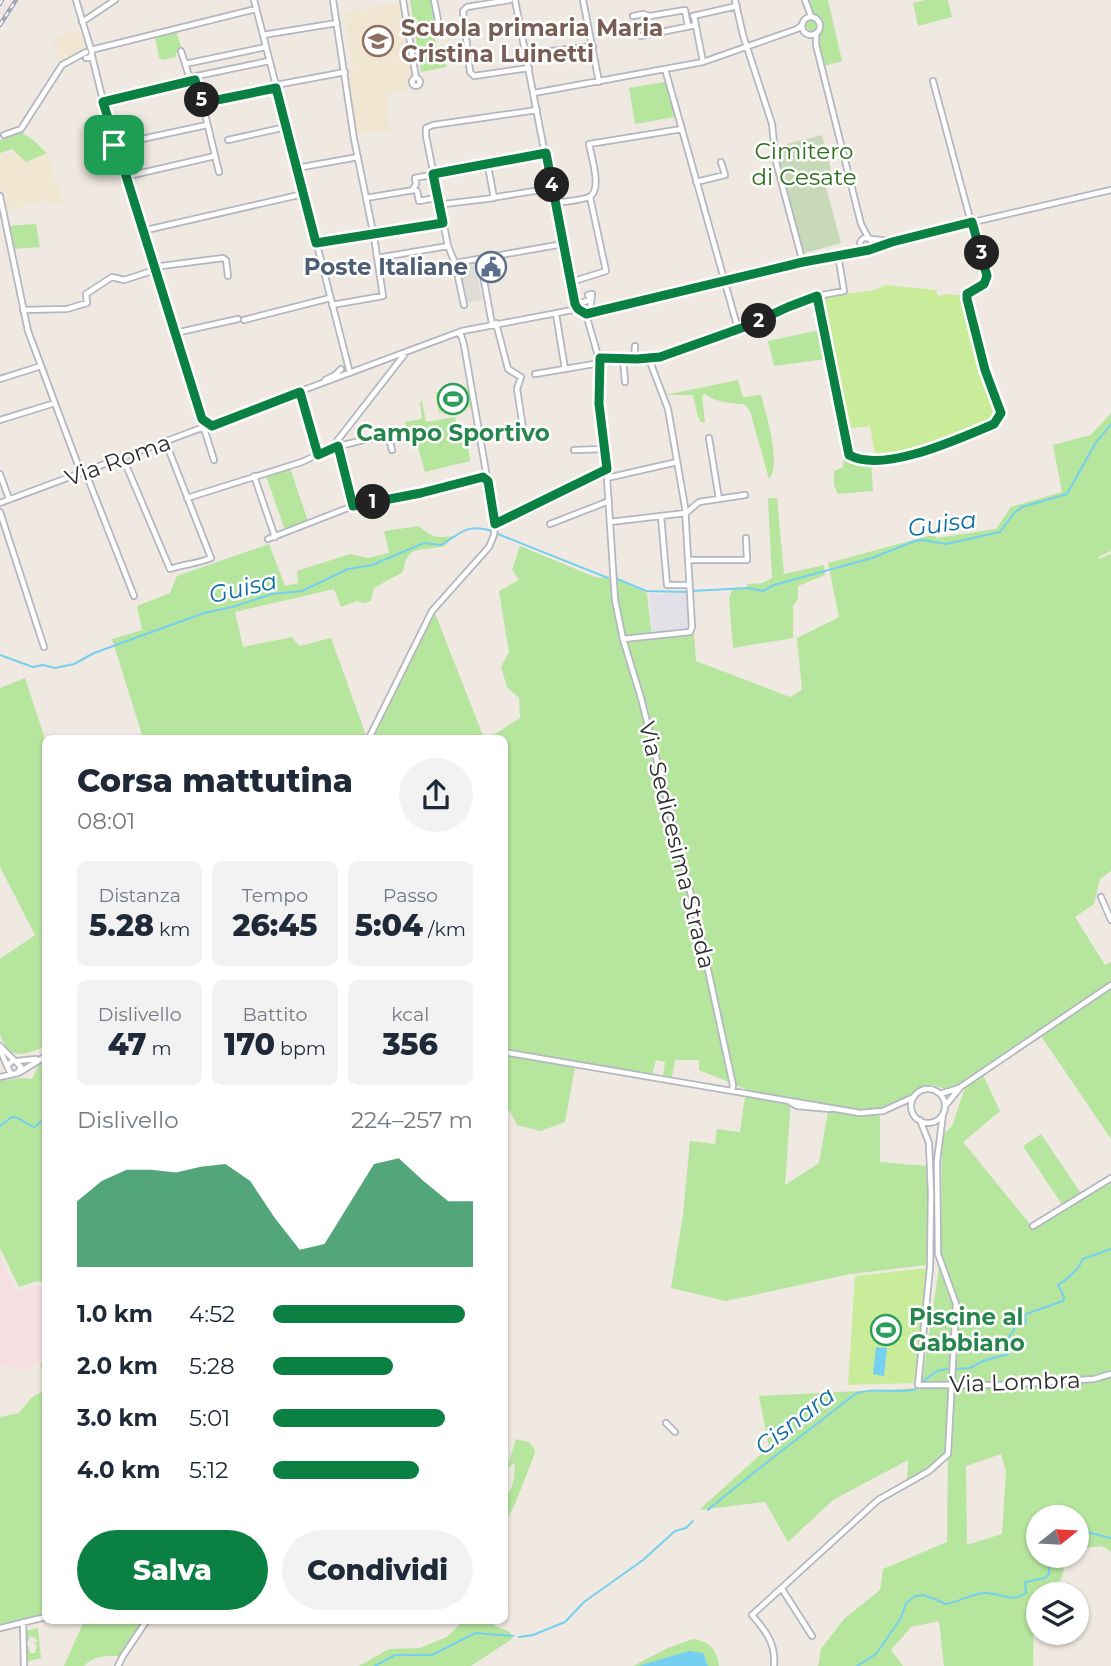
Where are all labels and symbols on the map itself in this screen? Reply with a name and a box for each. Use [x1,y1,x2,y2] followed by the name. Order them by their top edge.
[401,14,663,68] place label: Scuola primaria Maria Cristina Luinetti
[361,24,395,58] school or university icon: Scuola primaria Maria Cristina Luinetti
[184,82,220,118] pin: 5
[84,115,144,175] pin
[751,137,857,191] park label: Cimitero di Cesate
[534,168,570,202] pin: 4
[964,236,1000,270] pin: 3
[474,250,508,284] public building icon: Poste Italiane
[304,253,468,281] place label: Poste Italiane
[742,304,776,338] pin: 2
[436,382,470,416] sports icon: Campo Sportivo
[356,419,550,447] place label: Campo Sportivo
[61,428,175,492] street label: Via Roma
[356,484,390,520] pin: 1
[906,504,978,543] water label: Guisa
[206,566,280,609] water label: Guisa
[633,718,721,972] street label: Via Sedicesima Strada
[909,1303,1025,1357] place label: Piscine al Gabbiano
[869,1313,903,1347] sports icon: Piscine al Gabbiano
[949,1366,1081,1398] street label: Via Lombra
[749,1380,840,1461] water label: Cisnara
[1026,1505,1088,1568] north arrow

